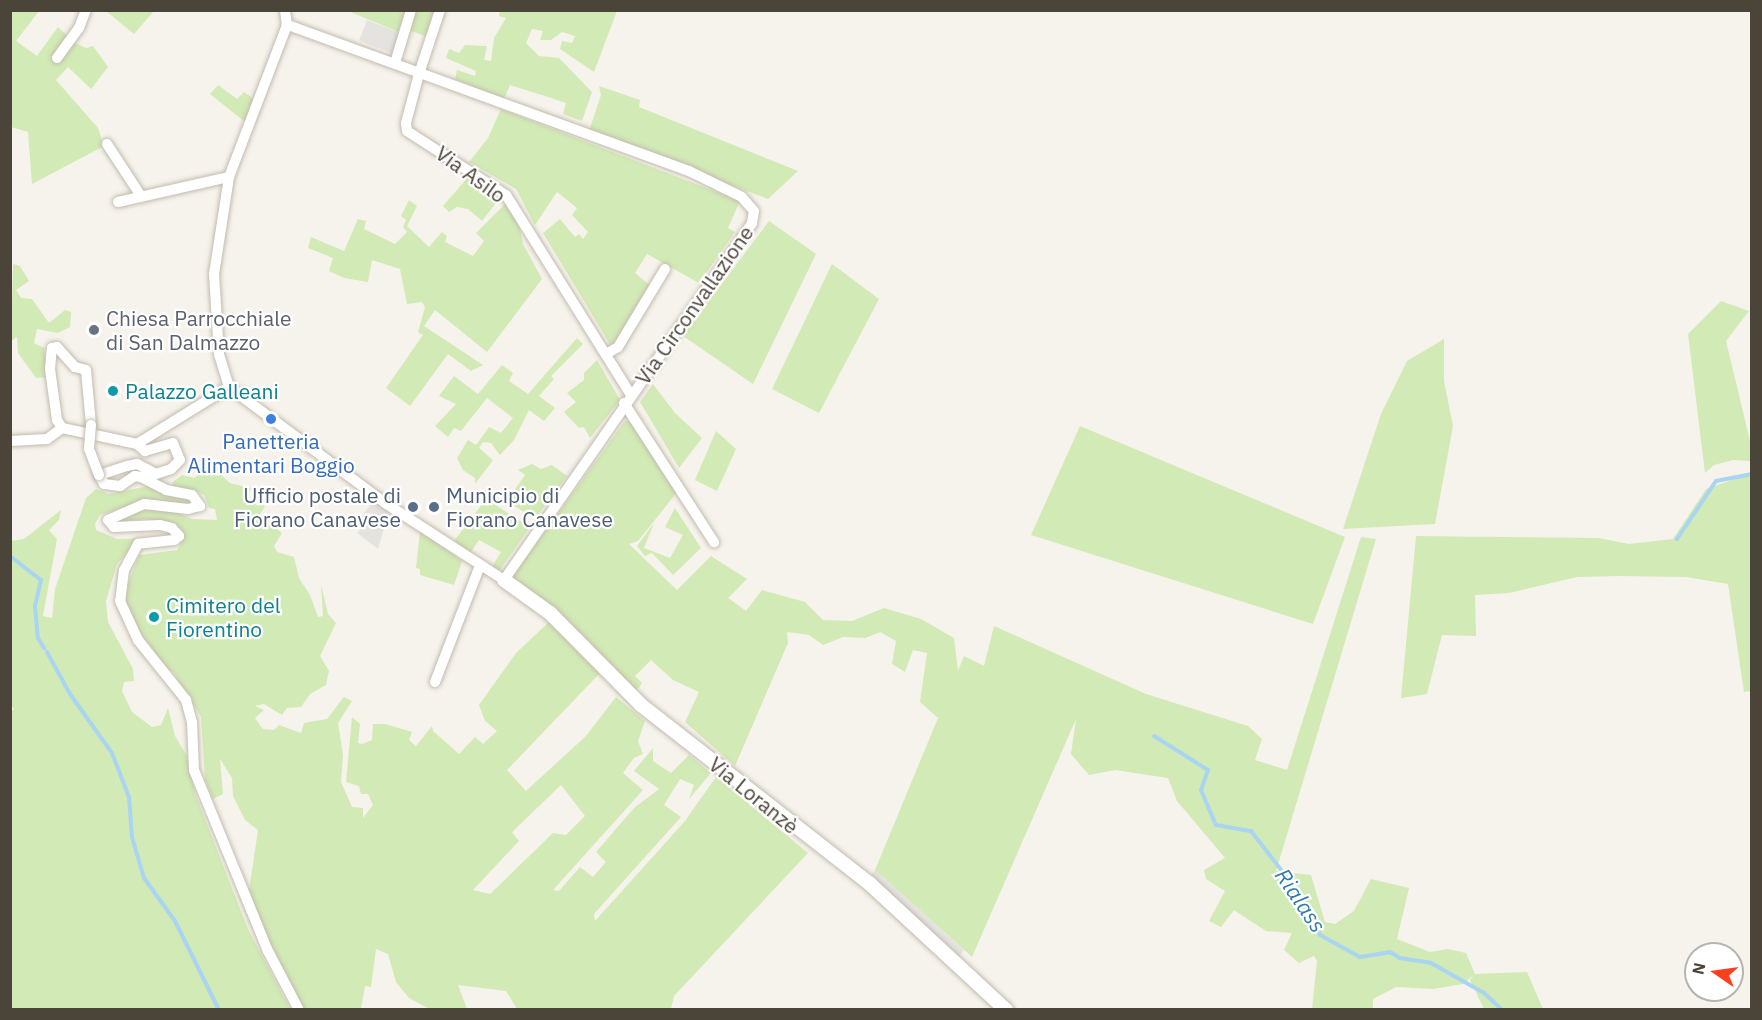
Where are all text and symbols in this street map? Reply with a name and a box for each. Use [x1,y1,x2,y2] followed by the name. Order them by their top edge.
[431,140,511,208] street label: Via Asilo
[630,221,758,389] street label: Via Circonvallazione
[106,305,292,355] place label: Chiesa Parrocchiale di San Dalmazzo
[87,323,101,337] marker: Chiesa Parrocchiale di San Dalmazzo
[125,378,279,404] place label: Palazzo Galleani
[106,384,120,398] marker: Palazzo Galleani
[264,412,278,426] marker: Panetteria Alimentari Boggio
[187,428,355,478] place label: Panetteria Alimentari Boggio
[234,482,401,532] place label: Ufficio postale di Fiorano Canavese
[446,482,613,532] place label: Municipio di Fiorano Canavese
[406,500,420,514] marker: Ufficio postale di Fiorano Canavese
[427,500,441,514] marker: Municipio di Fiorano Canavese
[166,592,280,642] place label: Cimitero del Fiorentino
[147,610,161,624] marker: Cimitero del Fiorentino
[704,751,804,839] street label: Via Loranzè
[1270,863,1332,937] water label: Rialass
[1684,942,1744,1002] north arrow
[1687,961,1709,976] text: N

